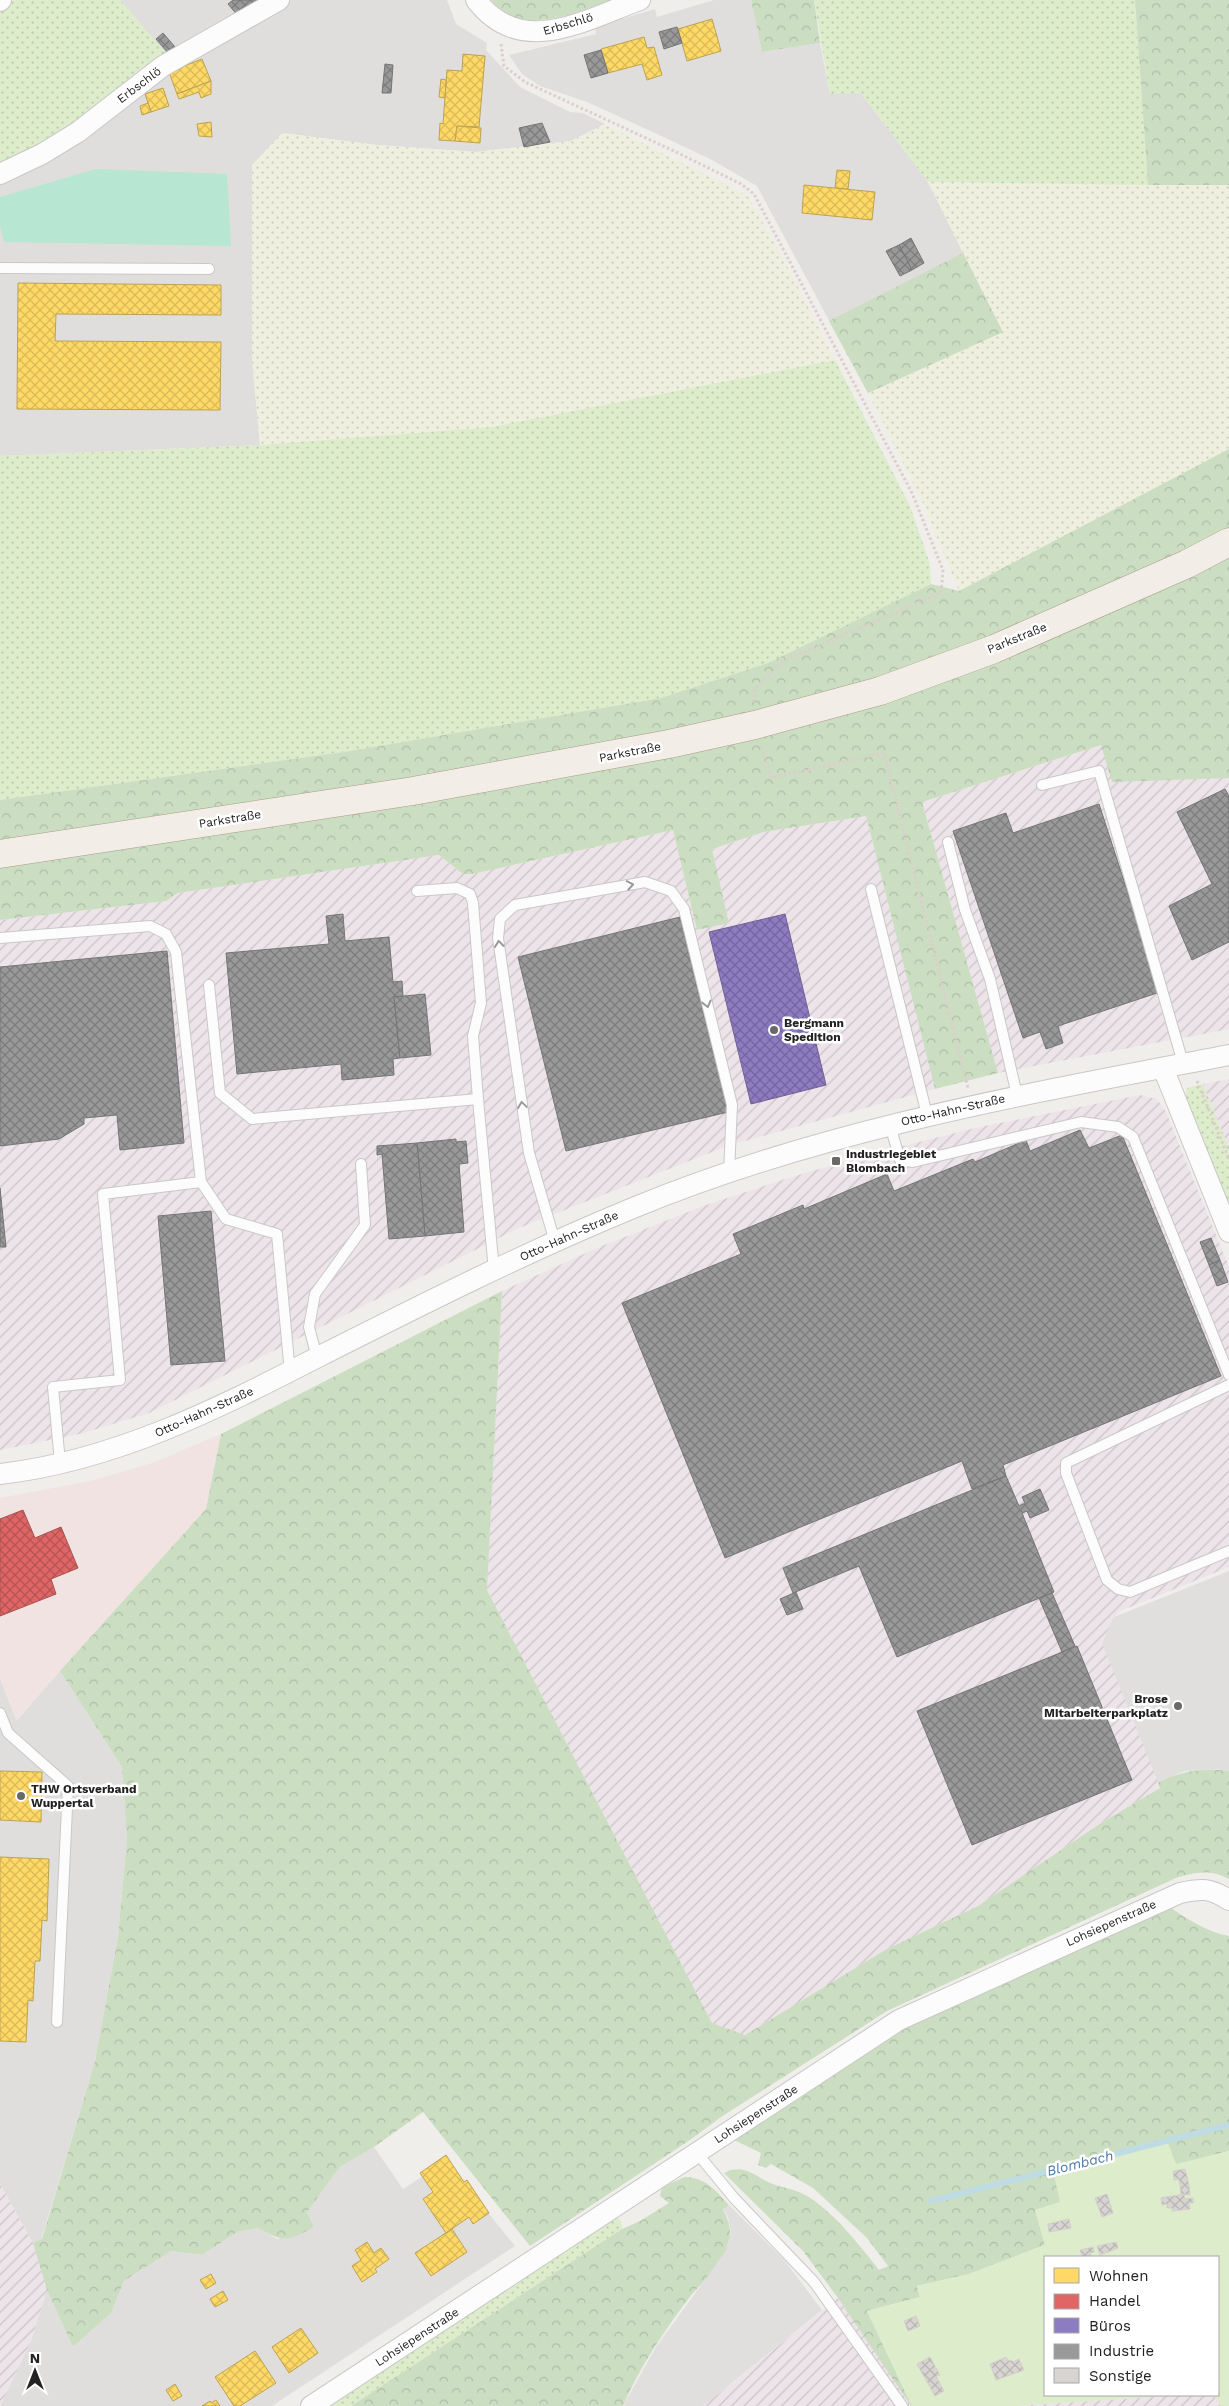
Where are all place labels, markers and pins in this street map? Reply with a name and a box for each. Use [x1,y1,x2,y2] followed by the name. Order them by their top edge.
[784,1016,844,1044] place label: Bergmann Spedition
[768,1024,780,1036] marker: Bergmann Spedition
[846,1147,937,1175] place label: Industriegebiet Blombach
[830,1155,842,1167] marker: Industriegebiet Blombach
[1044,1692,1168,1720] place label: Brose Mitarbeiterparkplatz
[1172,1700,1184,1712] marker: Brose Mitarbeiterparkplatz
[31,1782,136,1810] place label: THW Ortsverband Wuppertal
[15,1790,27,1802] marker: THW Ortsverband Wuppertal

